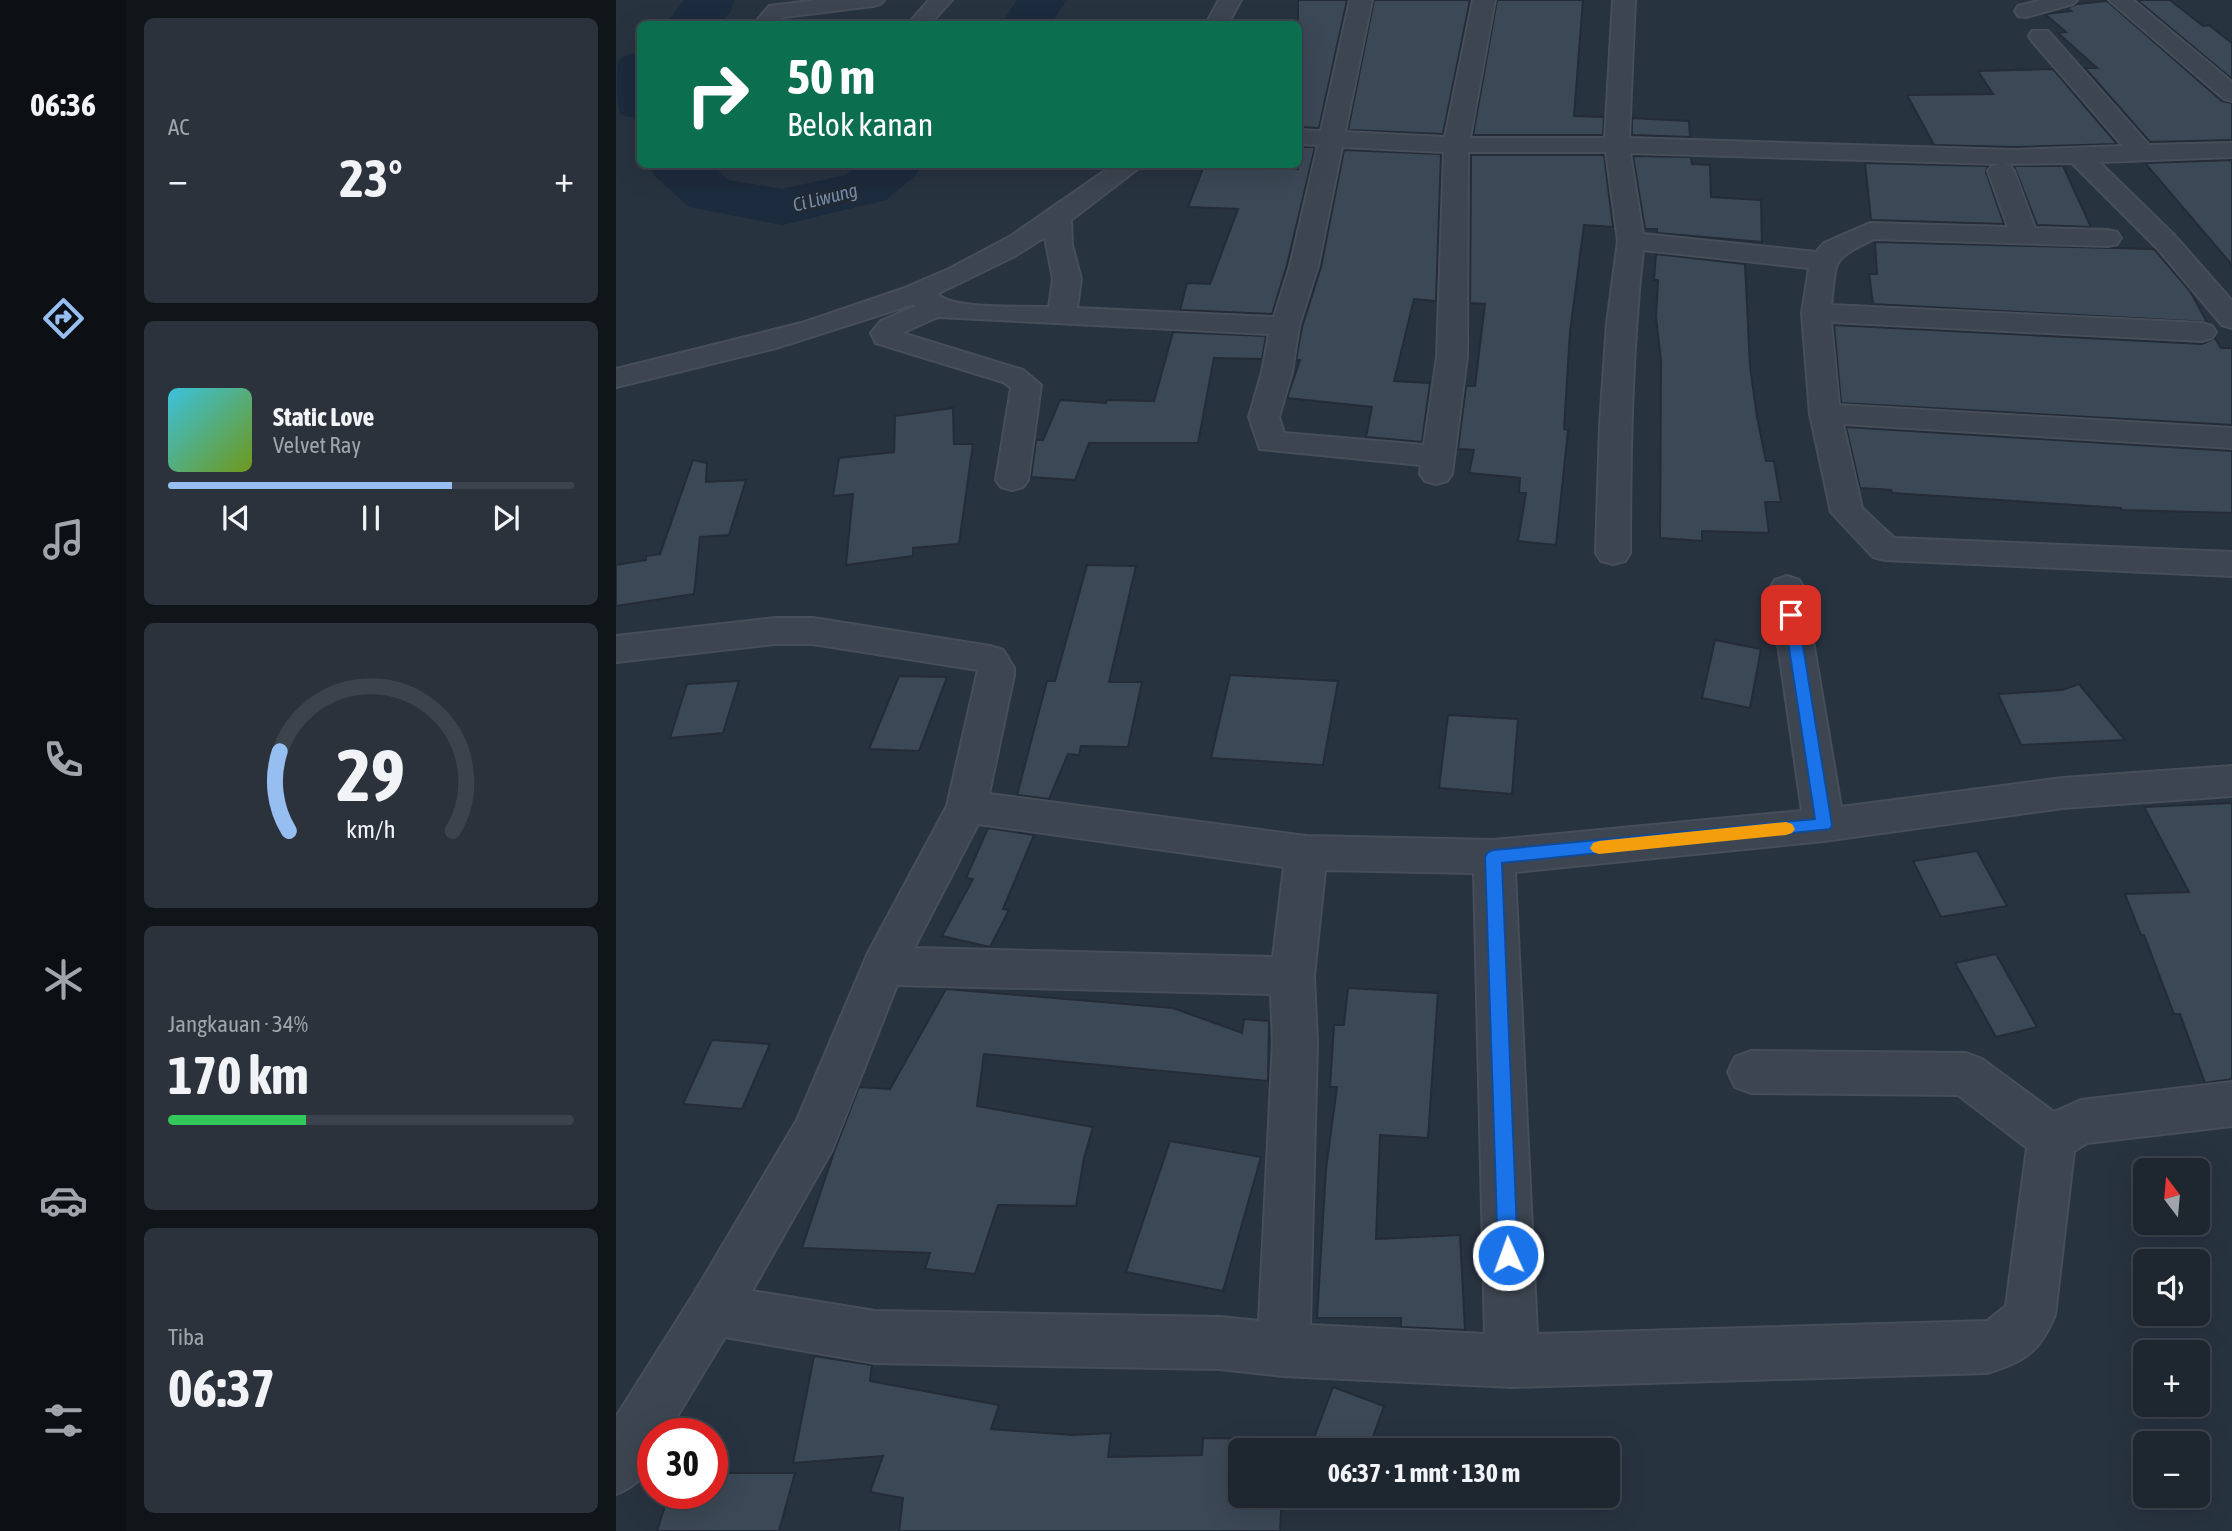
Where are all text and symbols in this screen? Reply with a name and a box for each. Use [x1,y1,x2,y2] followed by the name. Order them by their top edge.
[787,48,875,104] text: 50 m
[672,49,763,140] icon: right
[30,86,96,123] text: 06:36
[787,106,933,143] text: Belok kanan
[168,114,190,140] text: AC
[339,148,403,208] text: 23°
[168,157,188,200] text: −
[554,157,574,200] text: +
[790,178,860,216] water label: Ci Liwung
[39,294,88,343] icon: directions
[273,402,374,432] text: Static Love
[273,432,361,458] text: Velvet Ray
[217,499,255,537] icon: previous
[352,499,390,537] icon: pause
[487,499,525,537] icon: next
[39,515,88,564] icon: music
[1761,585,1821,645] pin
[1772,596,1810,634] icon: arrive
[337,734,405,817] text: 29
[39,735,88,784] icon: phone
[346,815,396,843] text: km/h
[39,955,88,1004] icon: climate
[168,1011,308,1037] text: Jangkauan · 34%
[168,1045,309,1105] text: 170 km
[2133,1158,2210,1236] north arrow
[2133,1158,2210,1508] map controls
[39,1176,88,1225] icon: car
[1471,1218,1545,1292] position arrow
[2133,1249,2210,1326] button: sound
[168,1324,205,1350] text: Tiba
[2133,1340,2210,1417] button: +
[168,1358,275,1418] text: 06:37
[39,1396,88,1445] icon: filters
[637,1418,728,1509] speed limit sign: 30
[2133,1431,2210,1508] button: −
[1328,1458,1520,1488] text: 06:37 · 1 mnt · 130 m

